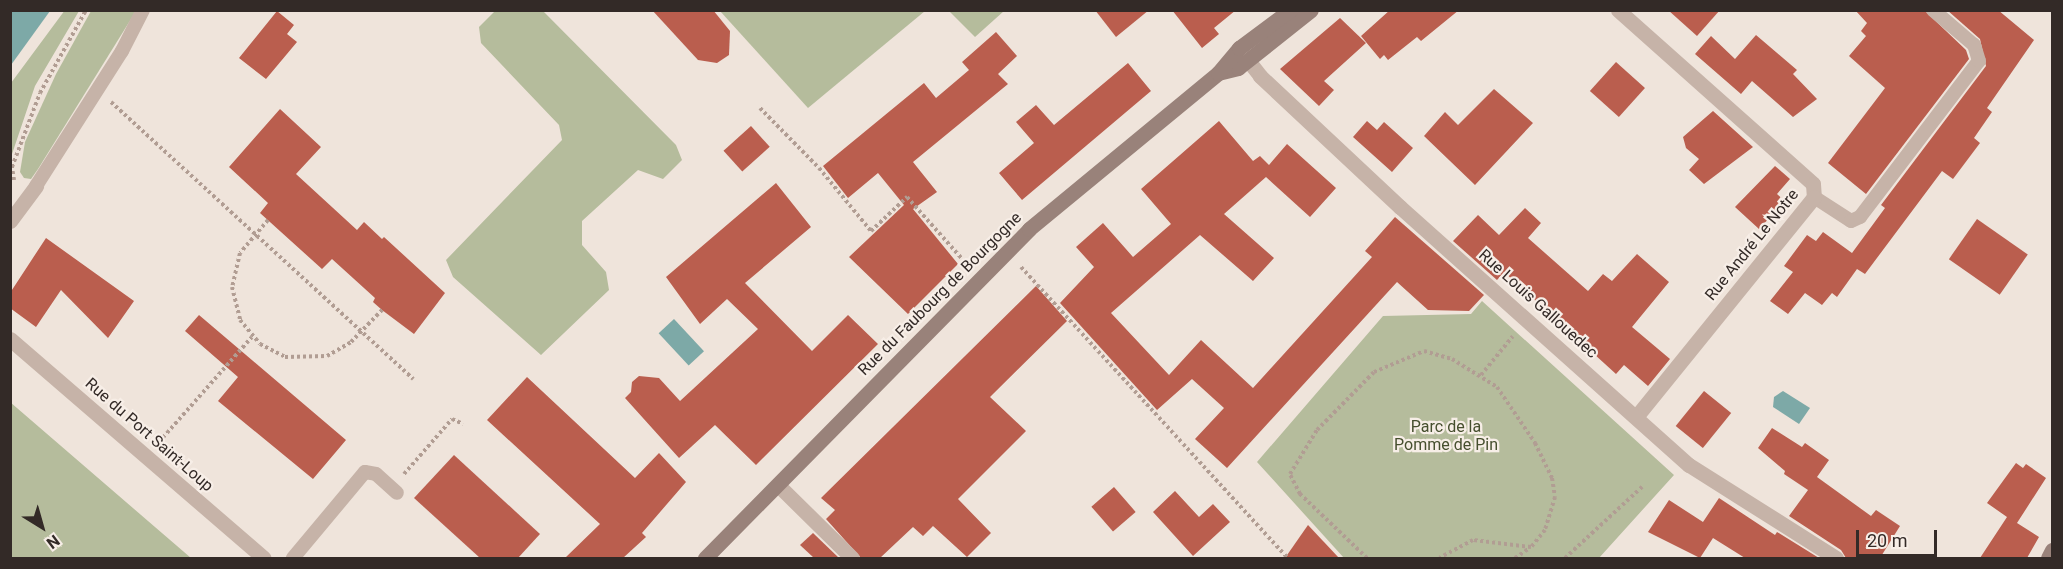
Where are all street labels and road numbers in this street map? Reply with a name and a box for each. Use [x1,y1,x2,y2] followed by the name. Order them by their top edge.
[1701,185,1803,305] street label: Rue André Le Notre
[854,208,1026,380] street label: Rue du Faubourg de Bourgogne
[1475,246,1601,362] street label: Rue Louis Gallouedec
[81,374,217,496] street label: Rue du Port Saint-Loup

